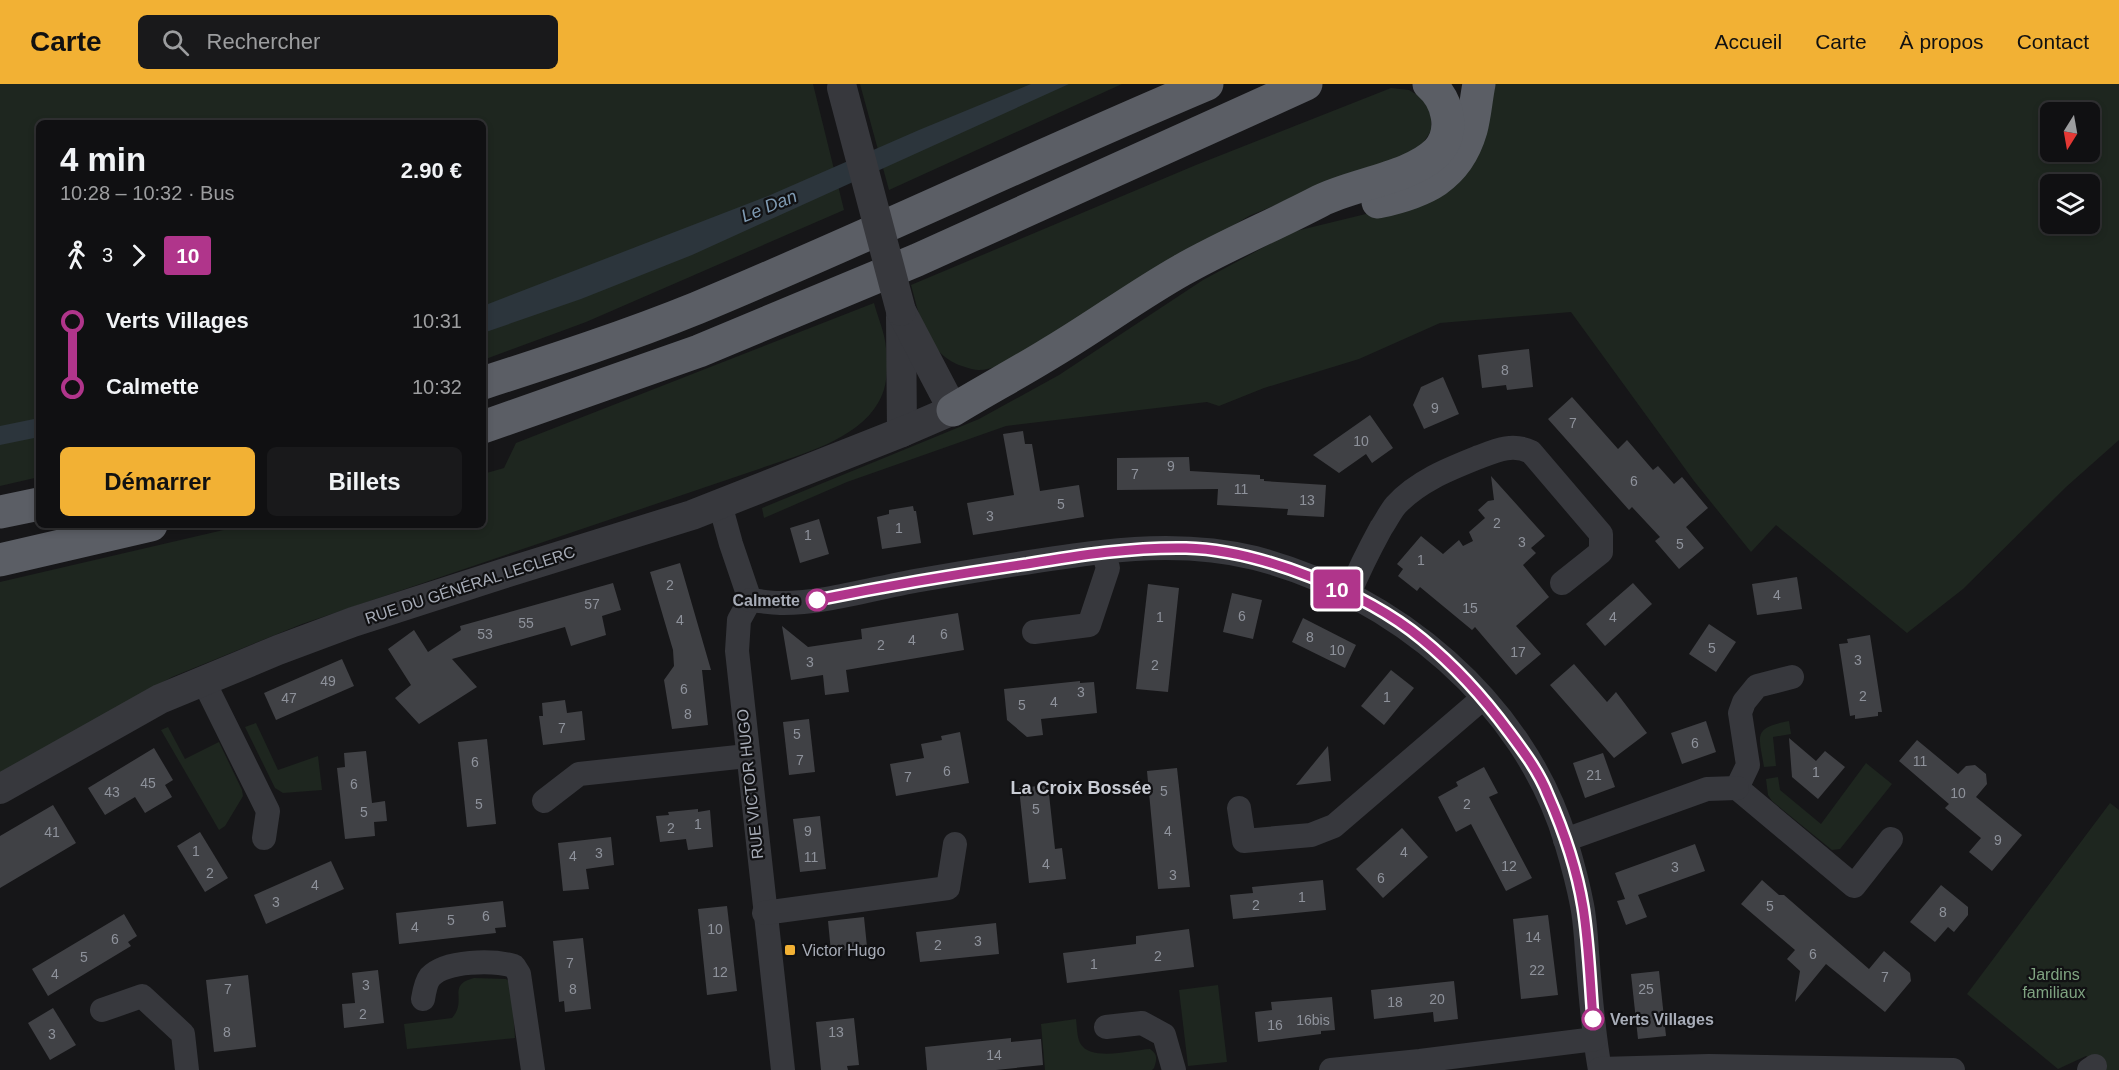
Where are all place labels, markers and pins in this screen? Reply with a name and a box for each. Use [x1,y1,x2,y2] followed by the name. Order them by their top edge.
[806,589,828,611] marker: Calmette
[732,592,800,609] place label: Calmette
[802,942,885,959] place label: Victor Hugo
[783,943,797,957] marker: Victor Hugo
[1582,1008,1604,1030] marker: Verts Villages
[1610,1011,1714,1028] place label: Verts Villages

